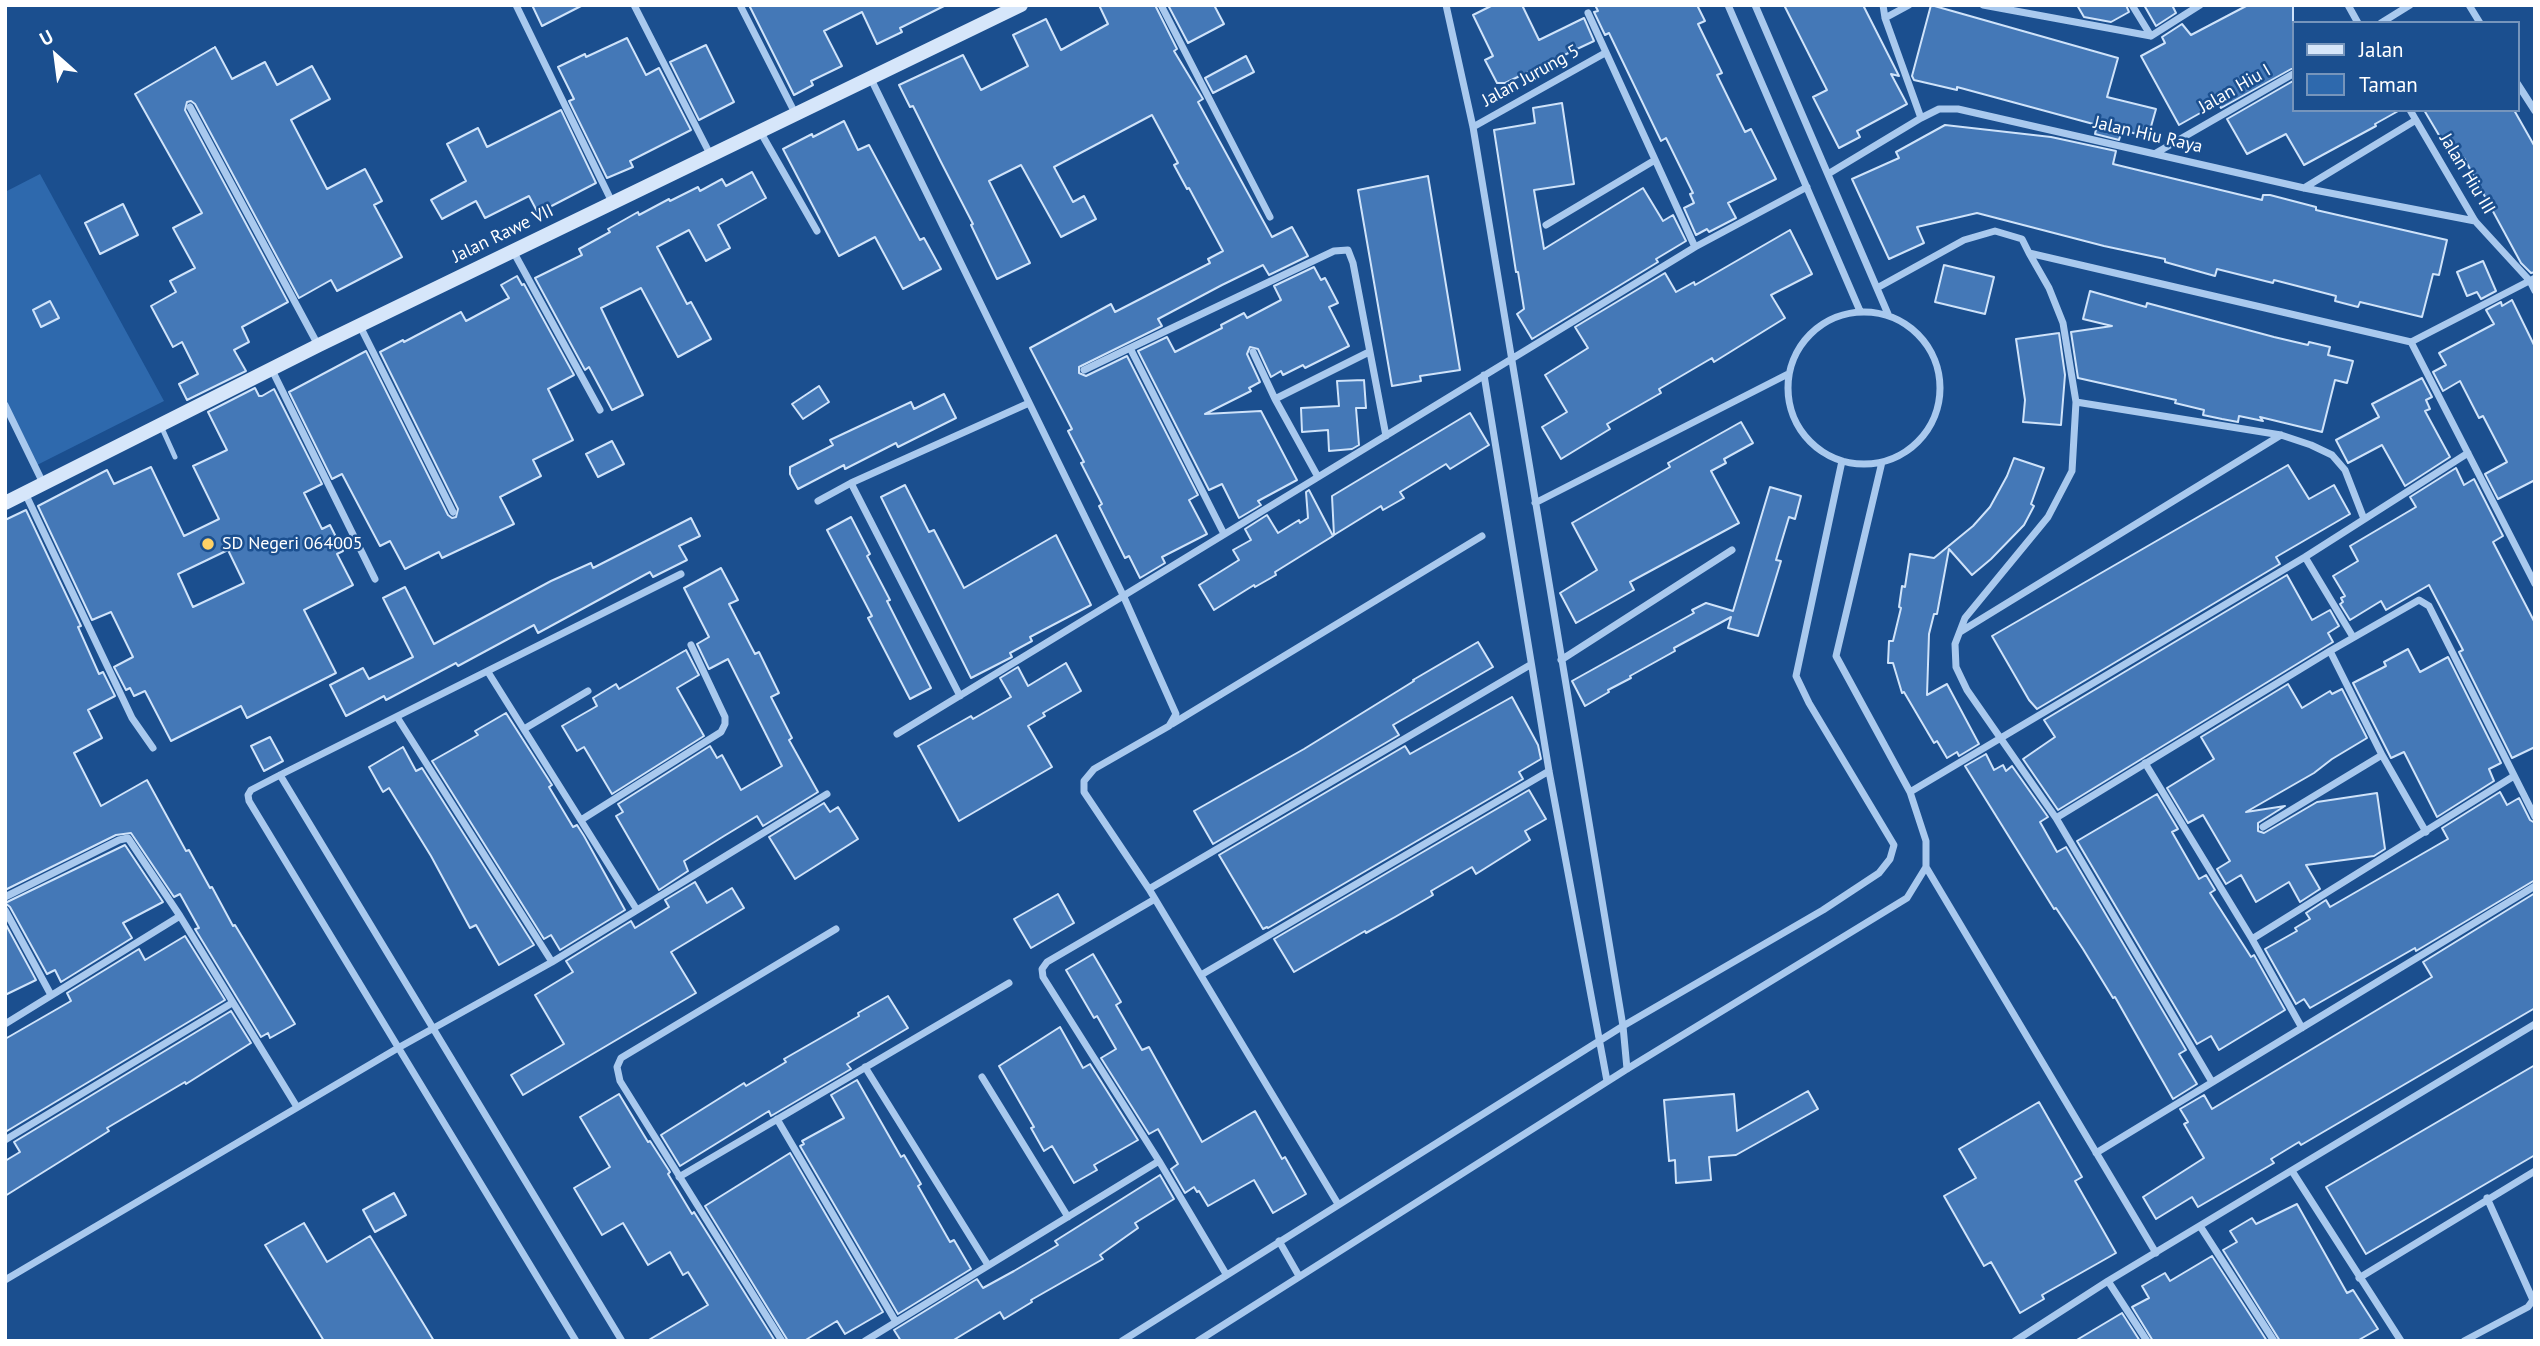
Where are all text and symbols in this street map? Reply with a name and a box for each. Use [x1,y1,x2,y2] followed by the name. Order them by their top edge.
[21,21,91,91] north arrow
[2292,21,2519,112] legend
[35,24,57,51] text: U
[2359,36,2404,63] text: Jalan
[1479,40,1583,112] street label: Jalan Jurung 5
[2195,60,2275,118] street label: Jalan Hiu I
[2359,71,2418,98] text: Taman
[2091,112,2205,158] street label: Jalan Hiu Raya
[2435,130,2499,218] street label: Jalan Hiu III
[449,200,557,268] street label: Jalan Rawe VII
[222,533,363,555] place label: SD Negeri 064005
[200,536,216,552] marker: SD Negeri 064005

